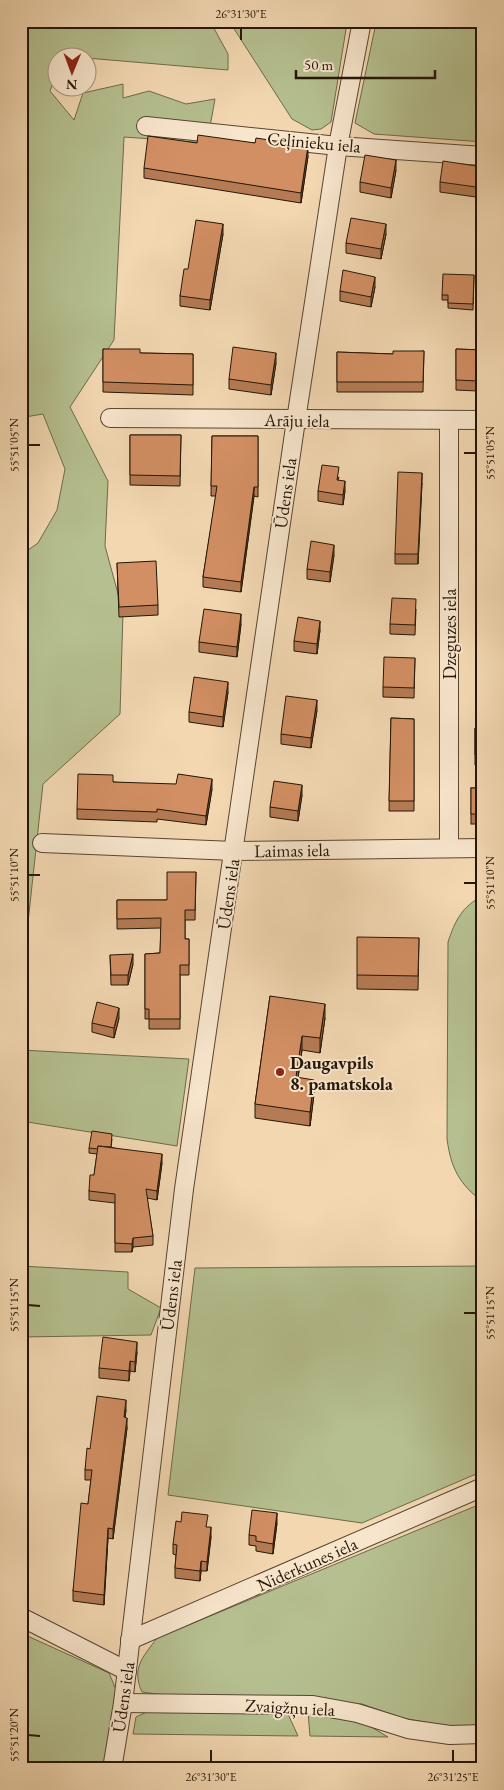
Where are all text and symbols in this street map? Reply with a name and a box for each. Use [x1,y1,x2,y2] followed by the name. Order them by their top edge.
[215,6,267,22] text: 26°31'30"E
[48,48,98,98] north arrow
[296,48,435,80] scale bar
[304,55,333,74] text: 50 m
[65,76,78,94] text: N
[266,126,363,158] street label: Ceļinieku iela
[263,408,331,432] street label: Arāju iela
[6,418,22,472] text: 55°51'05"N
[482,426,498,480] text: 55°51'05"N
[269,455,301,530] street label: Ūdens iela
[438,588,461,679] street label: Dzeguzes iela
[254,838,331,862] street label: Laimas iela
[6,848,22,902] text: 55°51'10"N
[212,856,244,931] street label: Ūdens iela
[482,856,498,910] text: 55°51'10"N
[290,1051,393,1095] place label: Daugavpils 8. pamatskola
[274,1066,286,1078] marker: Daugavpils 8. pamatskola
[155,1257,187,1332] street label: Ūdens iela
[6,1278,22,1332] text: 55°51'15"N
[482,1286,498,1340] text: 55°51'15"N
[253,1531,362,1596] street label: Niderkunes iela
[107,1659,139,1734] street label: Ūdens iela
[244,1693,336,1721] street label: Zvaigžņu iela
[6,1708,22,1762] text: 55°51'20"N
[185,1769,237,1785] text: 26°31'30"E
[427,1769,479,1785] text: 26°31'25"E

